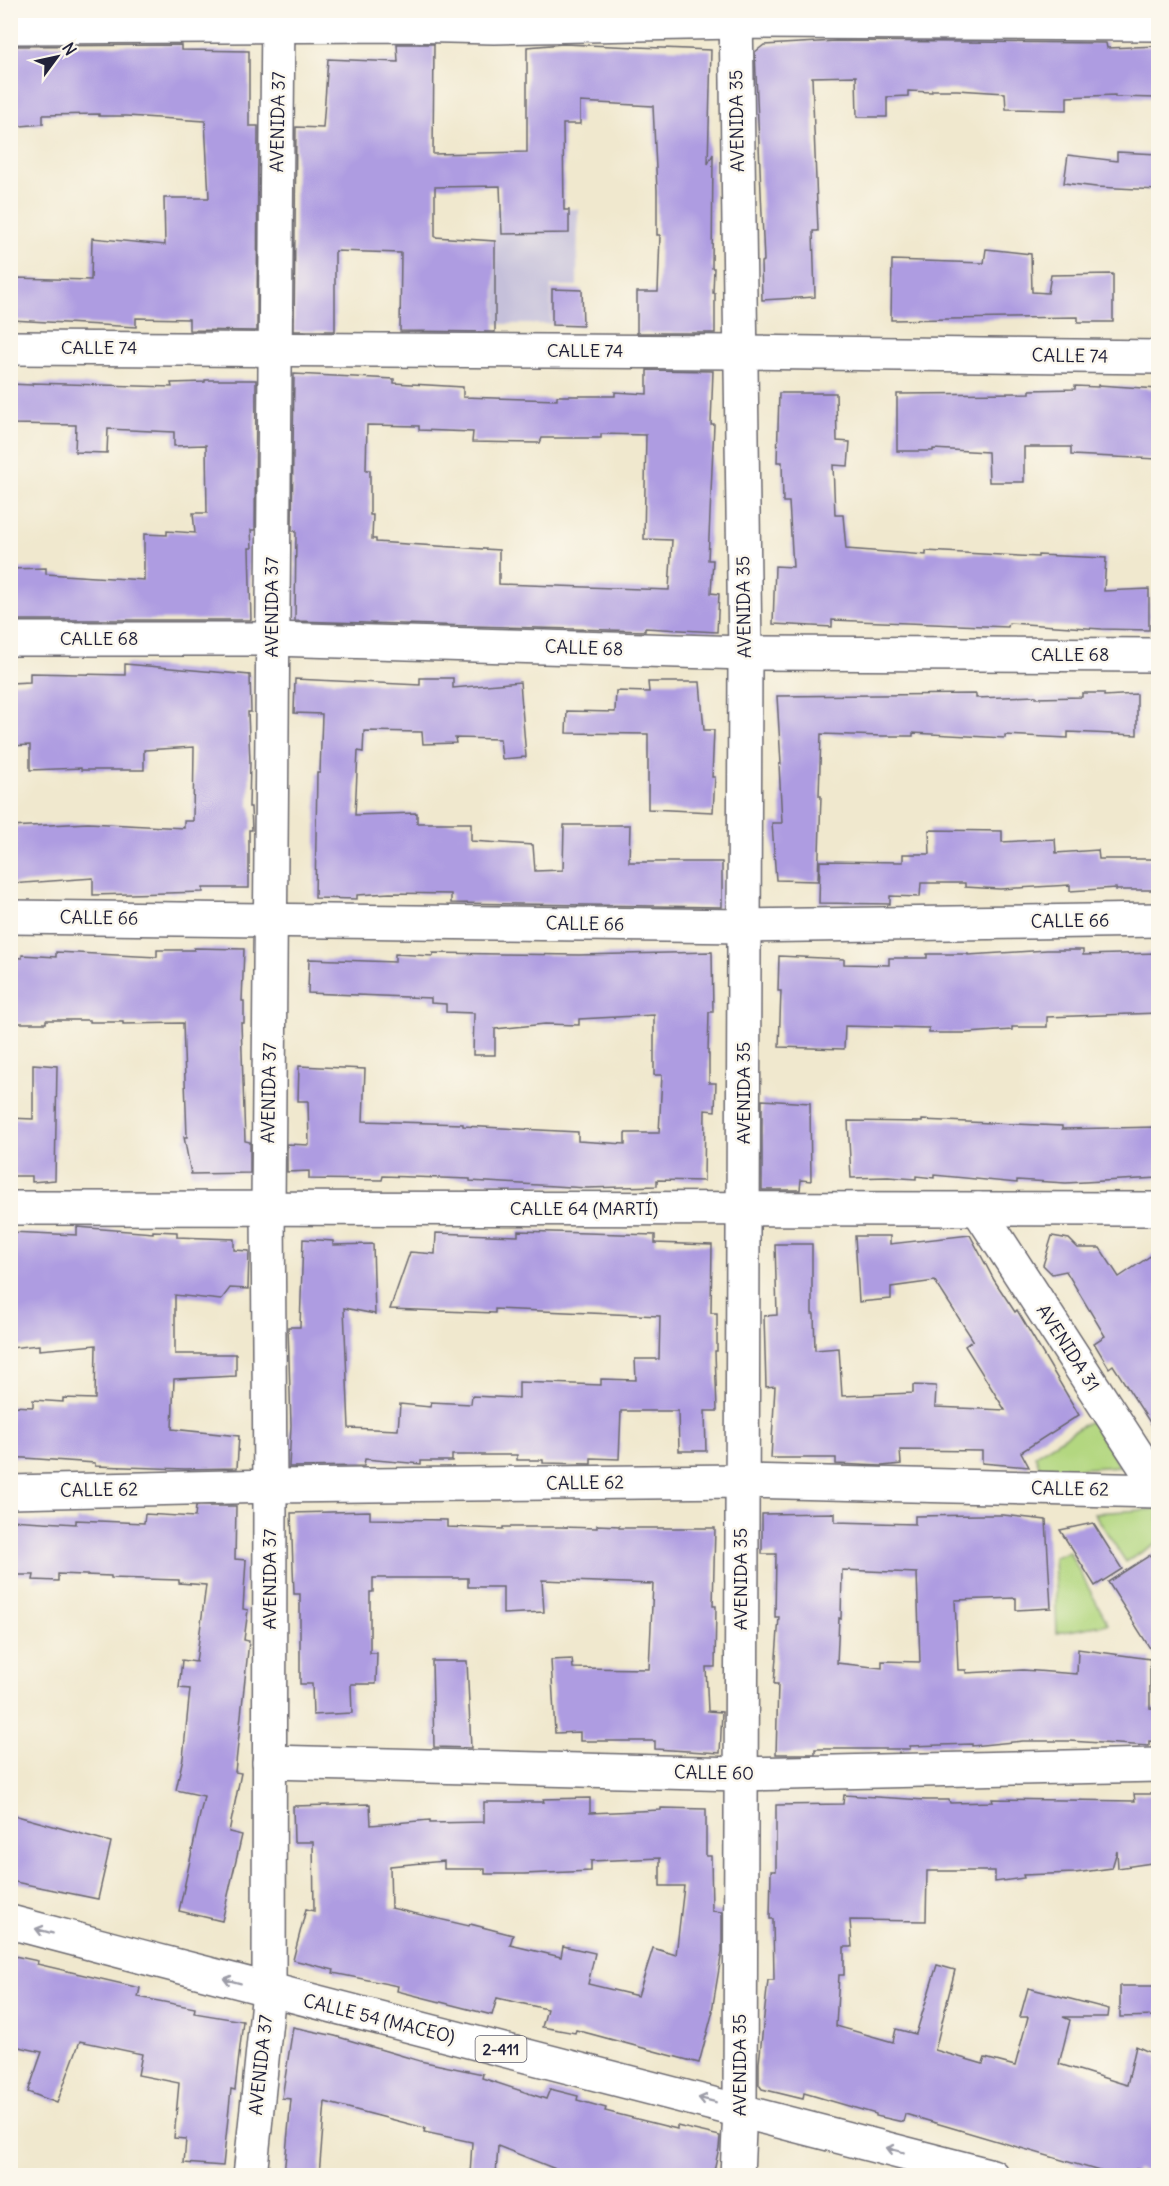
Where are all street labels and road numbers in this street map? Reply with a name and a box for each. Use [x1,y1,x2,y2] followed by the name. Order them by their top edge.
[724,70,749,172] street label: AVENIDA 35
[265,71,290,173] street label: AVENIDA 37
[61,336,137,359] street label: CALLE 74
[547,339,623,362] street label: CALLE 74
[1031,343,1109,368] street label: CALLE 74
[260,556,283,657] street label: AVENIDA 37
[731,556,756,658] street label: AVENIDA 35
[60,627,138,650] street label: CALLE 68
[544,635,624,660] street label: CALLE 68
[1031,643,1109,666] street label: CALLE 68
[60,905,139,930] street label: CALLE 66
[1030,908,1109,933] street label: CALLE 66
[546,911,625,936] street label: CALLE 66
[256,1042,281,1144] street label: AVENIDA 37
[732,1042,755,1144] street label: AVENIDA 35
[510,1197,658,1220] street label: CALLE 64 (MARTÍ)
[1032,1300,1105,1395] street label: AVENIDA 31
[546,1470,624,1495] street label: CALLE 62
[1031,1476,1109,1501] street label: CALLE 62
[60,1477,138,1502] street label: CALLE 62
[258,1528,281,1629] street label: AVENIDA 37
[729,1528,752,1630] street label: AVENIDA 35
[674,1760,754,1785] street label: CALLE 60
[301,1989,457,2048] street label: CALLE 54 (MACEO)
[244,2013,277,2116] street label: AVENIDA 37
[728,2014,751,2116] street label: AVENIDA 35
[476,2036,526,2062] road number: 2-411

